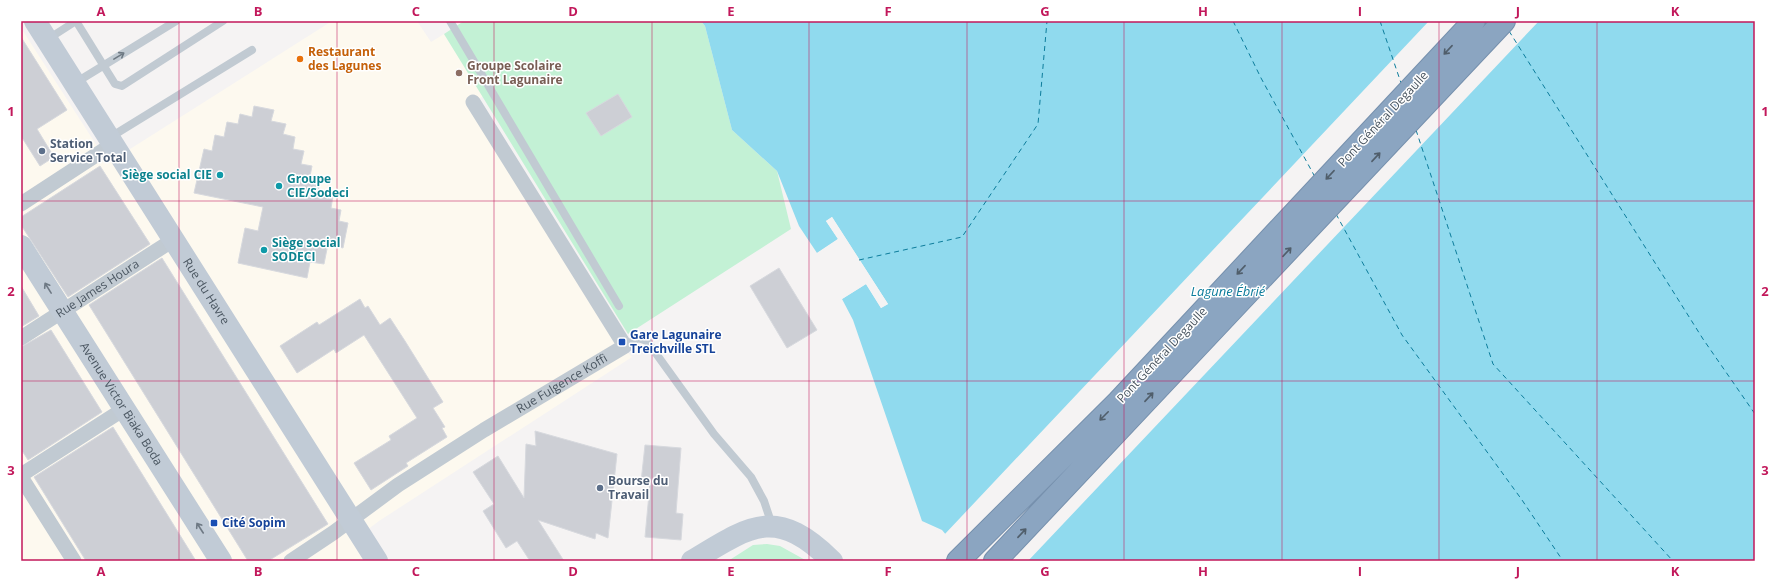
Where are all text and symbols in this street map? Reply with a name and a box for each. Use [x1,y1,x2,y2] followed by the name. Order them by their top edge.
[97,2,106,20] text: A
[254,2,263,20] text: B
[412,2,420,20] text: C
[568,2,578,20] text: D
[727,2,735,20] text: E
[884,2,892,20] text: F
[1040,2,1050,20] text: G
[1198,2,1208,20] text: H
[1358,2,1362,20] text: I
[1515,2,1520,20] text: J
[1671,2,1680,20] text: K
[308,43,381,74] place label: Restaurant des Lagunes
[1444,44,1453,54] one-way arrow
[114,51,125,60] one-way arrow
[295,54,305,64] marker: Restaurant des Lagunes
[467,57,563,88] place label: Groupe Scolaire Front Lagunaire
[1334,67,1432,170] street label: Pont Général Degaulle
[454,68,464,78] marker: Groupe Scolaire Front Lagunaire
[7,102,15,120] text: 1
[1761,102,1769,120] text: 1
[50,135,127,166] place label: Station Service Total
[37,146,47,156] marker: Station Service Total
[1371,152,1381,162] one-way arrow
[122,166,212,183] place label: Siège social CIE
[215,170,225,180] marker: Siège social CIE
[287,170,349,201] place label: Groupe CIE/Sodeci
[1326,170,1335,180] one-way arrow
[274,181,284,191] marker: Groupe CIE/Sodeci
[272,234,340,265] place label: Siège social SODECI
[259,245,269,255] marker: Siège social SODECI
[1282,247,1291,257] one-way arrow
[52,255,142,321] street label: Rue James Houra
[179,255,234,328] street label: Rue du Havre
[1237,265,1246,275] one-way arrow
[7,282,15,300] text: 2
[1191,282,1266,300] water label: Lagune Ébrié
[1761,282,1769,300] text: 2
[44,283,52,294] one-way arrow
[1113,303,1211,406] street label: Pont Général Degaulle
[630,326,722,357] place label: Gare Lagunaire Treichville STL
[617,337,627,347] marker: Gare Lagunaire Treichville STL
[76,339,167,469] street label: Avenue Victor Biaka Boda
[513,349,610,417] street label: Rue Fulgence Koffi
[1145,392,1154,402] one-way arrow
[1099,411,1109,420] one-way arrow
[7,461,15,479] text: 3
[1761,461,1769,479] text: 3
[608,472,668,503] place label: Bourse du Travail
[595,483,605,493] marker: Bourse du Travail
[222,514,286,531] place label: Cité Sopim
[209,518,219,528] marker: Cité Sopim
[196,523,204,534] one-way arrow
[1017,528,1027,538] one-way arrow
[97,562,106,580] text: A
[254,562,263,580] text: B
[412,562,420,580] text: C
[568,562,578,580] text: D
[727,562,735,580] text: E
[884,562,892,580] text: F
[1040,562,1050,580] text: G
[1198,562,1208,580] text: H
[1358,562,1362,580] text: I
[1515,562,1520,580] text: J
[1671,562,1680,580] text: K

